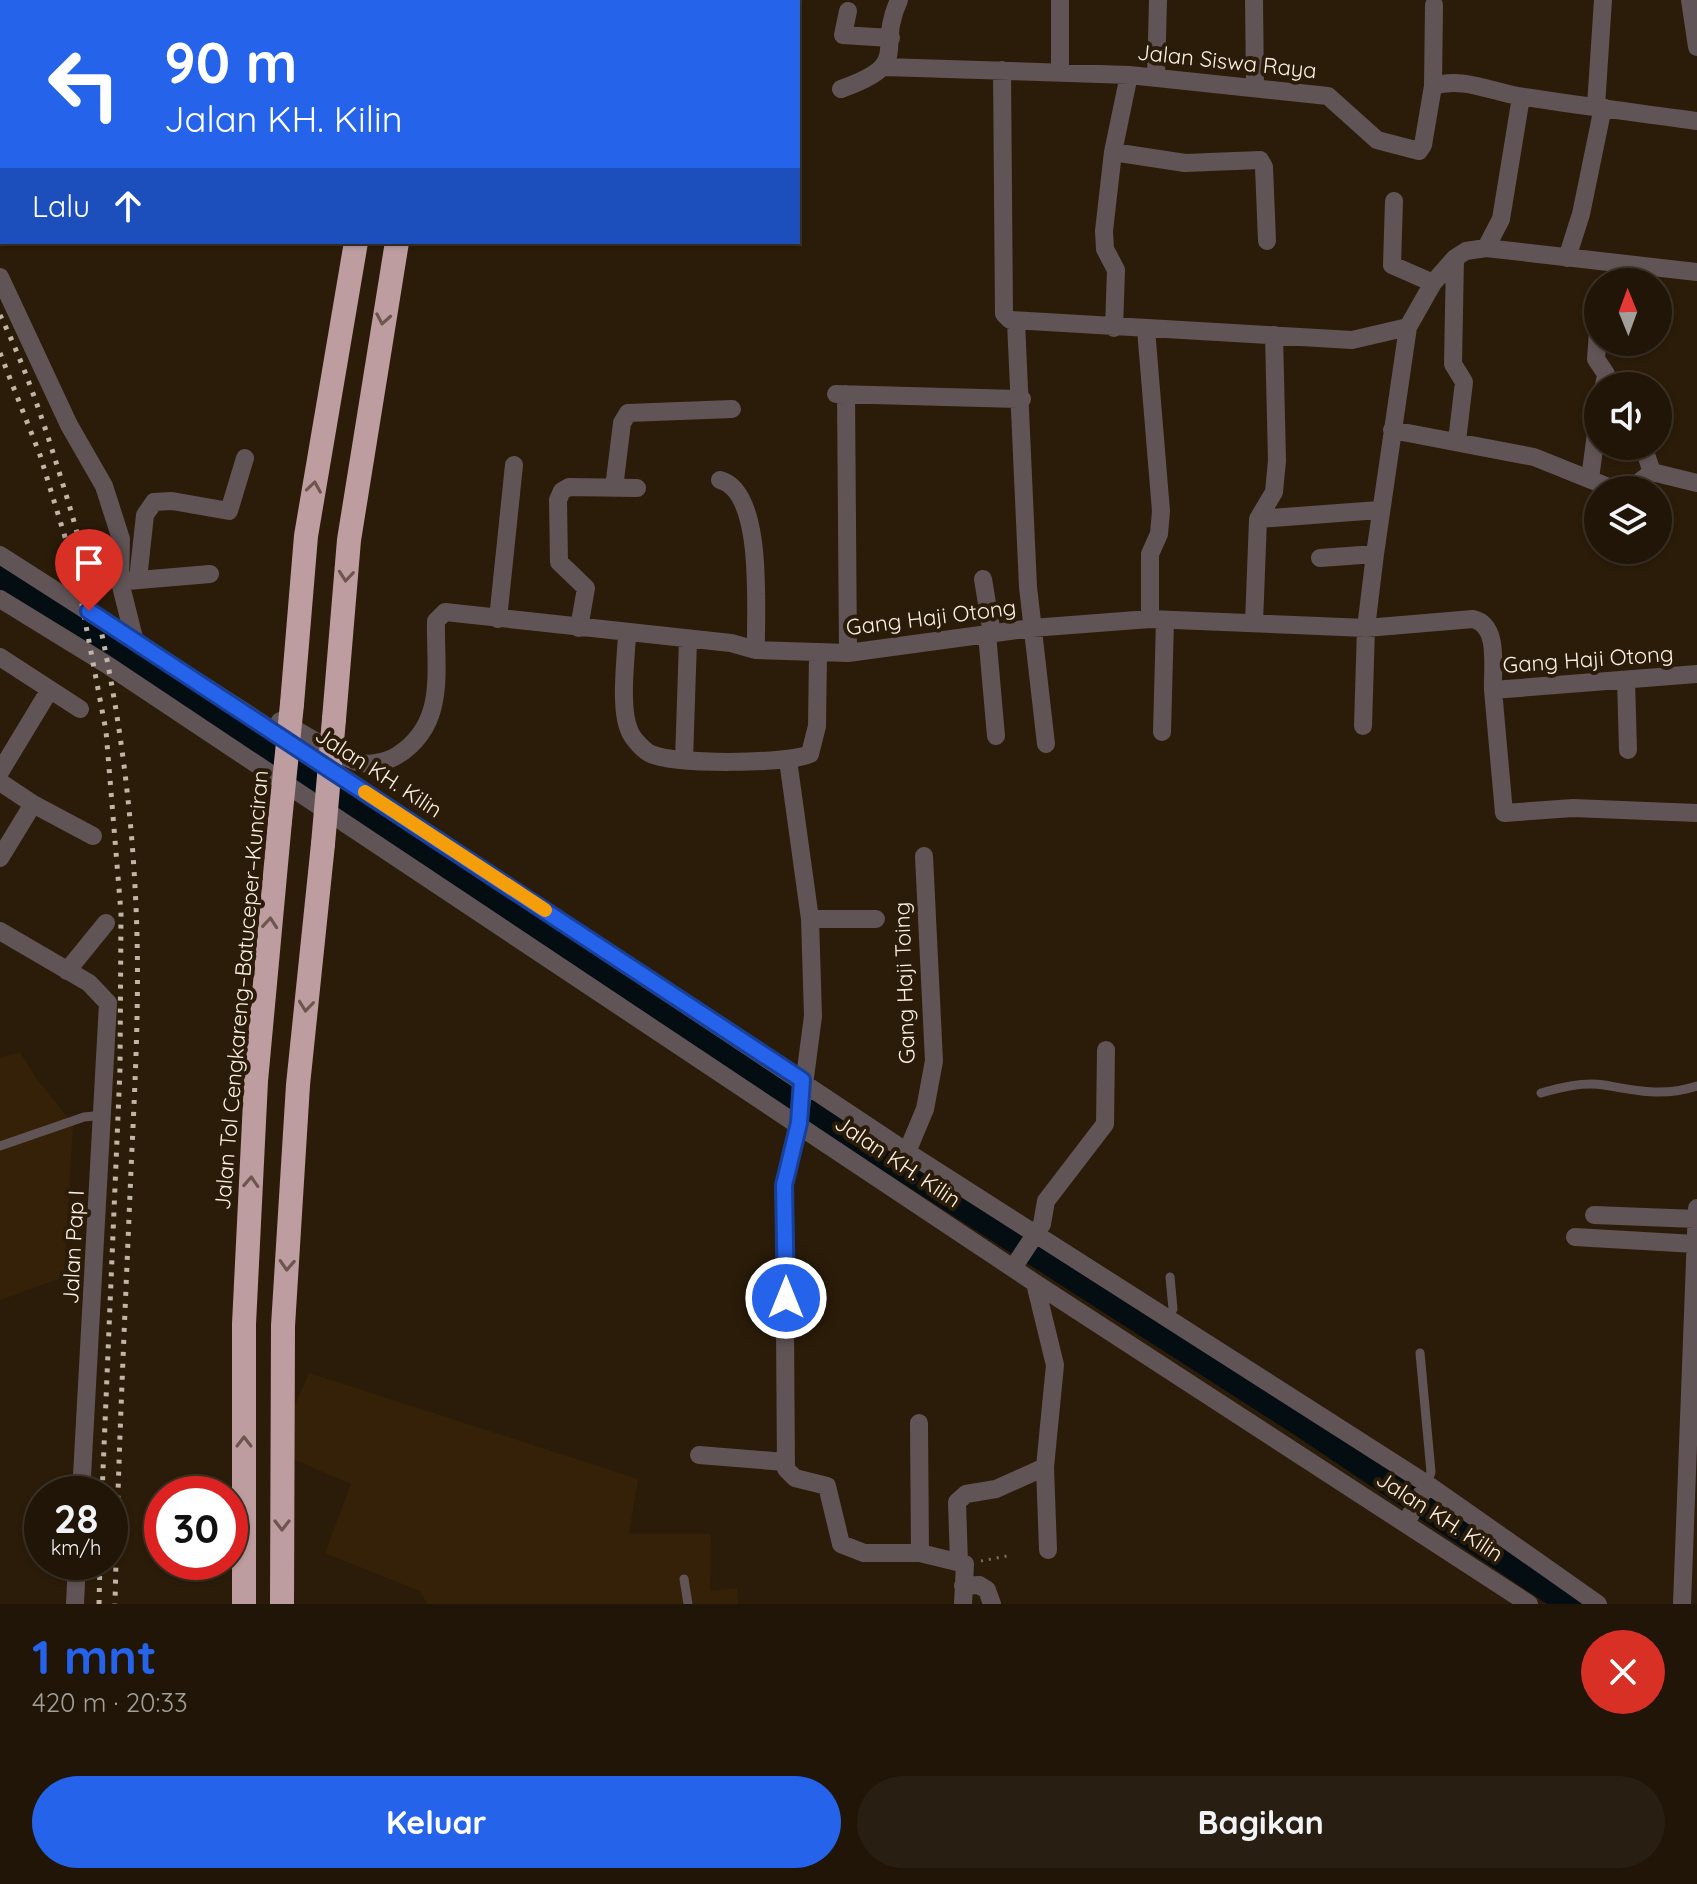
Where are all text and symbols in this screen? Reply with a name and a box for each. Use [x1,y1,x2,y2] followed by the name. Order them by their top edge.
[164,27,298,97] text: 90 m
[32,32,136,136] icon: left
[1136,38,1318,84] street label: Jalan Siswa Raya
[164,96,403,141] text: Jalan KH. Kilin
[106,184,150,228] icon: ahead
[32,187,90,225] text: Lalu
[1584,268,1672,356] north arrow
[1584,268,1672,564] map controls
[375,312,392,325] one-way arrow
[1584,372,1672,460] button: sound
[1584,476,1672,564] button: layers
[305,480,322,494] one-way arrow
[55,529,123,611] pin
[67,541,111,585] icon: arrive
[338,570,355,583] one-way arrow
[844,593,1018,641] street label: Gang Haji Otong
[1502,639,1674,679] street label: Gang Haji Otong
[310,721,448,823] street label: Jalan KH. Kilin
[208,769,274,1211] street label: Jalan Tol Cengkareng–Batuceper–Kunciran
[887,901,921,1065] street label: Gang Haji Toing
[262,916,279,929] one-way arrow
[298,999,315,1012] one-way arrow
[830,1109,966,1213] street label: Jalan KH. Kilin
[242,1175,259,1188] one-way arrow
[56,1189,90,1305] street label: Jalan Pap I
[744,1256,828,1340] position arrow
[279,1259,296,1272] one-way arrow
[235,1435,253,1448] one-way arrow
[1371,1465,1509,1567] street label: Jalan KH. Kilin
[144,1476,248,1580] speed limit sign: 30
[54,1493,98,1543] text: 28
[273,1519,291,1532] one-way arrow
[51,1535,101,1560] text: km/h
[32,1626,157,1686] text: 1 mnt
[1581,1630,1665,1714] button: close
[32,1686,188,1719] text: 420 m · 20:33
[32,1776,841,1868] button: Keluar
[857,1776,1665,1868] button: Bagikan

